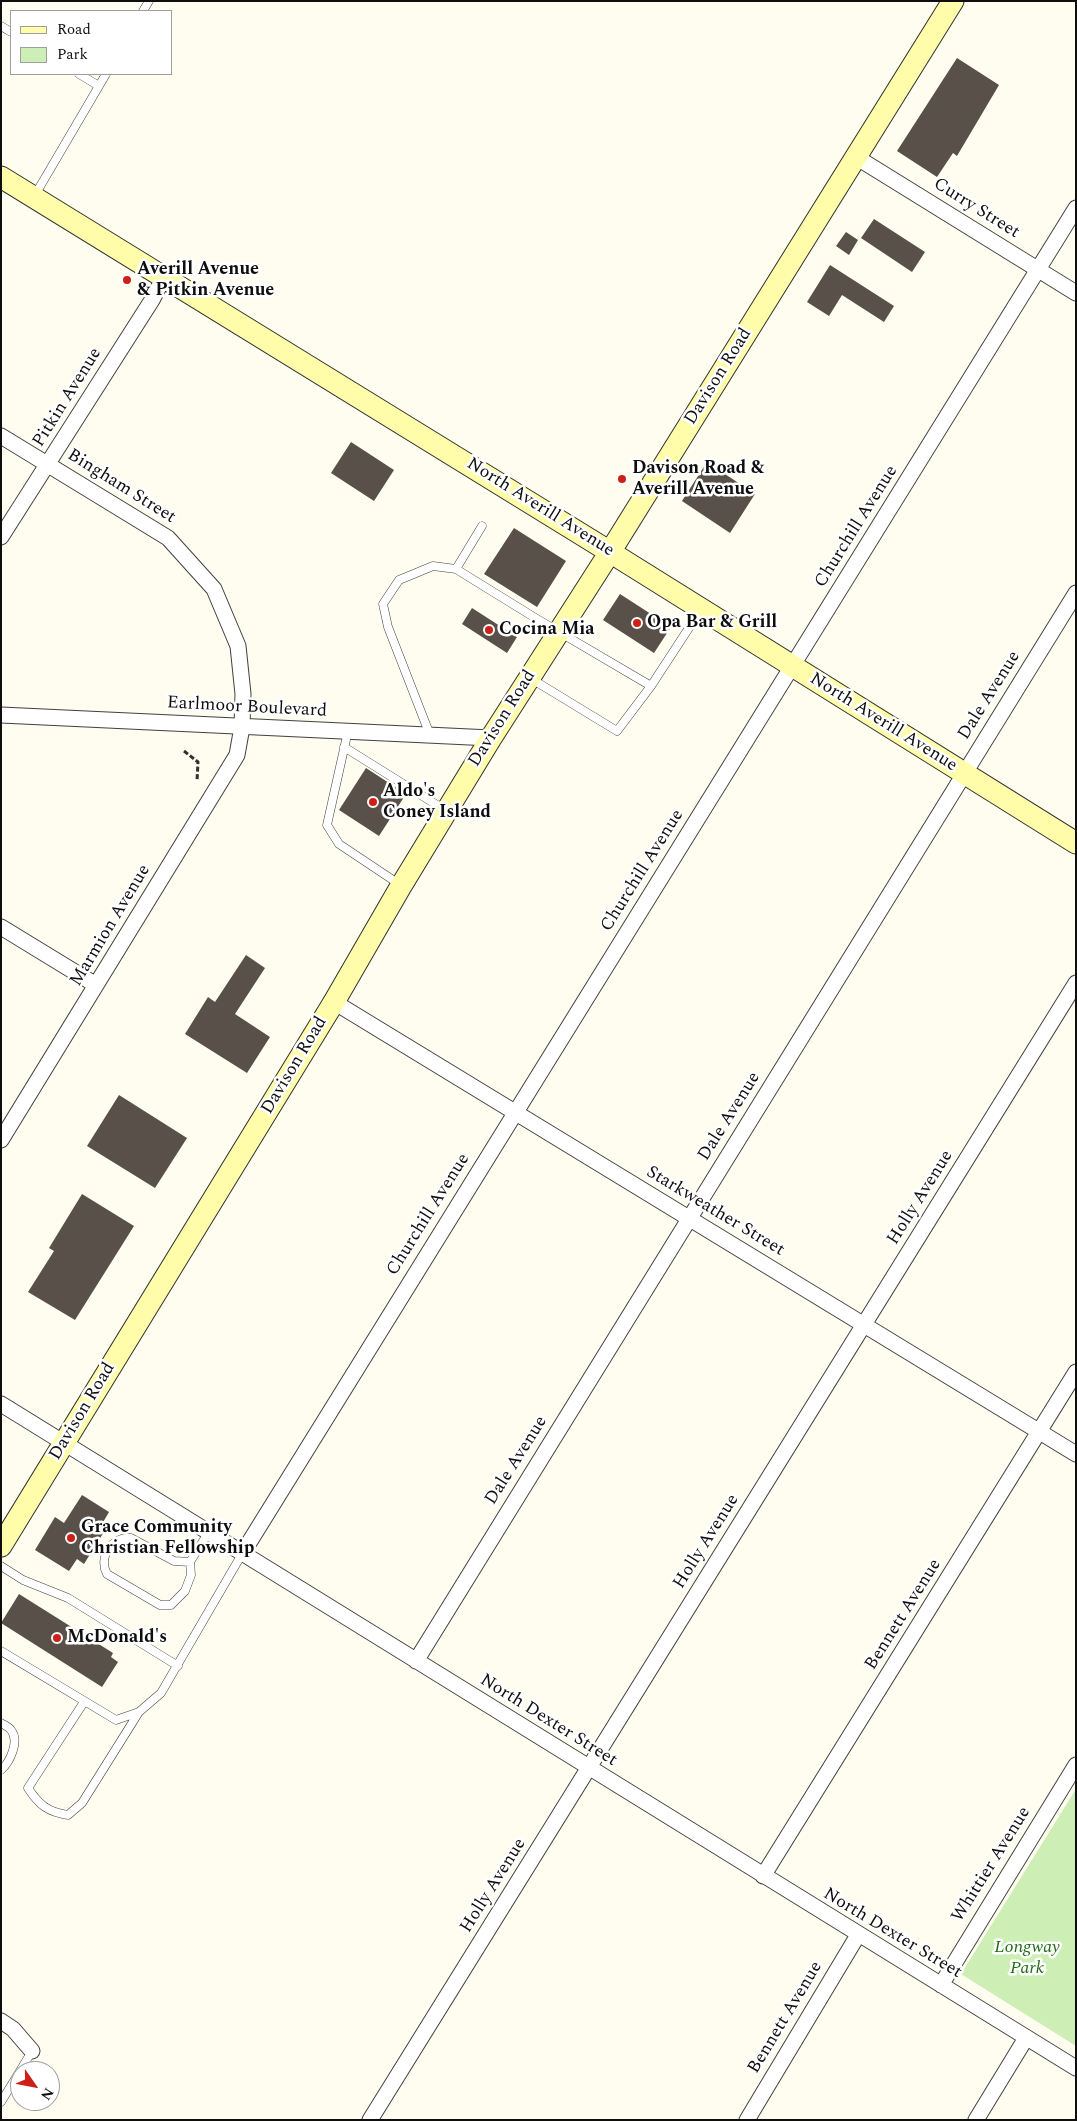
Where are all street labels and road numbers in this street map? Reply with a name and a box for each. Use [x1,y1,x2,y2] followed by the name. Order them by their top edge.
[929,174,1023,244] street label: Curry Street
[681,325,757,429] street label: Davison Road
[29,344,107,452] street label: Pitkin Avenue
[63,445,179,529] street label: Bingham Street
[462,454,618,562] street label: North Averill Avenue
[811,462,903,592] street label: Churchill Avenue
[954,648,1026,744] street label: Dale Avenue
[465,667,541,771] street label: Davison Road
[805,669,961,777] street label: North Averill Avenue
[166,693,328,723] street label: Earlmoor Boulevard
[597,806,689,936] street label: Churchill Avenue
[66,861,156,991] street label: Marmion Avenue
[257,1013,333,1119] street label: Davison Road
[694,1069,766,1165] street label: Dale Avenue
[883,1147,959,1249] street label: Holly Avenue
[383,1150,475,1280] street label: Churchill Avenue
[642,1162,788,1262] street label: Starkweather Street
[45,1359,121,1465] street label: Davison Road
[481,1413,553,1509] street label: Dale Avenue
[669,1491,745,1593] street label: Holly Avenue
[861,1555,947,1675] street label: Bennett Avenue
[475,1670,621,1772] street label: North Dexter Street
[948,1803,1036,1927] street label: Whittier Avenue
[456,1835,532,1937] street label: Holly Avenue
[819,1884,965,1984] street label: North Dexter Street
[744,1958,828,2078] street label: Bennett Avenue

